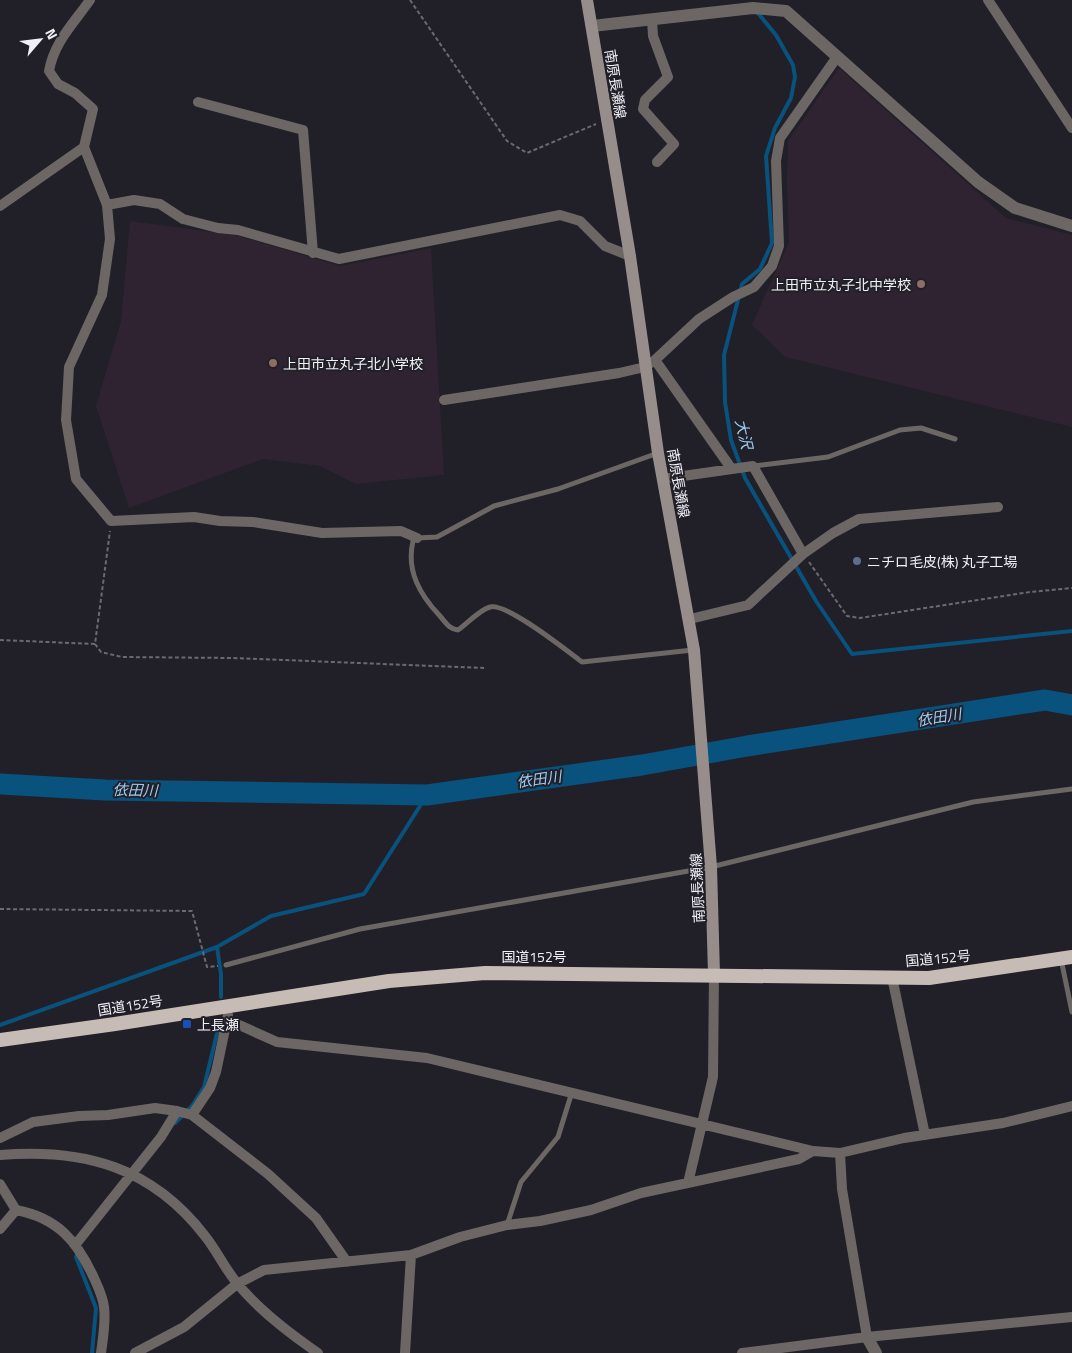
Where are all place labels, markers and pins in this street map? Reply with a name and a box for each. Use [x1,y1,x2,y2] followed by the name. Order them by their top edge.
[771,274,911,295] place label: 上田市立丸子北中学校
[915,278,927,290] marker: 上田市立丸子北中学校
[283,353,423,374] place label: 上田市立丸子北小学校
[267,357,279,369] marker: 上田市立丸子北小学校
[867,551,1017,572] place label: ニチロ毛皮(株) 丸子工場
[851,555,863,567] marker: ニチロ毛皮(株) 丸子工場
[197,1014,239,1035] place label: 上長瀬
[181,1018,193,1030] marker: 上長瀬

